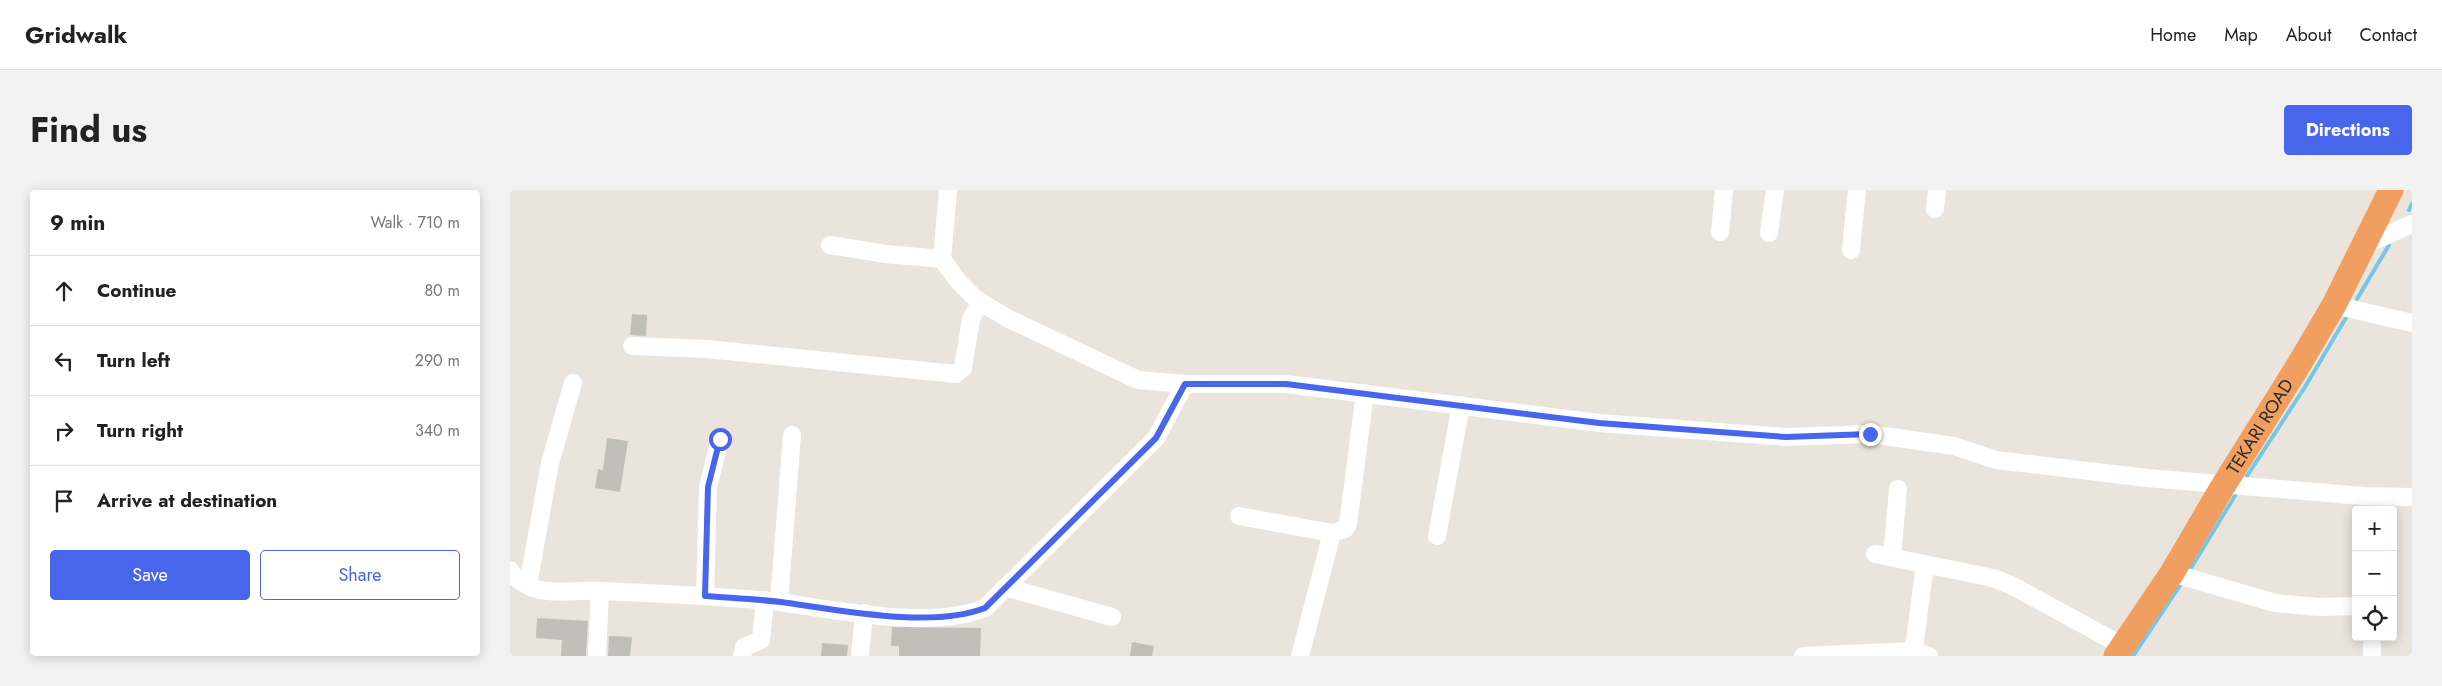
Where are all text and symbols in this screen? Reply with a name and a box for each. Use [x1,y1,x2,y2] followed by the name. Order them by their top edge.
[25,17,127,52] text: Gridwalk
[2150,22,2196,48] text: Home
[2224,22,2258,48] text: Map
[2286,22,2331,48] text: About
[2359,22,2417,48] text: Contact
[30,105,147,155] text: Find us
[2284,105,2412,155] button: Directions
[50,208,105,238] text: 9 min
[370,211,460,234] text: Walk · 710 m
[50,277,78,305] icon: ahead
[97,277,176,304] text: Continue
[424,279,460,302] text: 80 m
[50,347,78,375] icon: left
[97,347,170,374] text: Turn left
[415,349,460,372] text: 290 m
[2220,374,2300,479] street label: TEKARI ROAD
[50,417,78,445] icon: right
[97,417,183,444] text: Turn right
[415,419,460,442] text: 340 m
[1859,423,1882,446] route end
[709,428,732,451] route start
[50,487,78,515] icon: arrive
[97,487,277,514] text: Arrive at destination
[2352,506,2397,641] map controls
[2352,506,2397,551] button: +
[50,550,250,600] button: Save
[260,550,460,600] button: Share
[2352,551,2397,596] button: −
[2352,596,2397,641] button: locate

